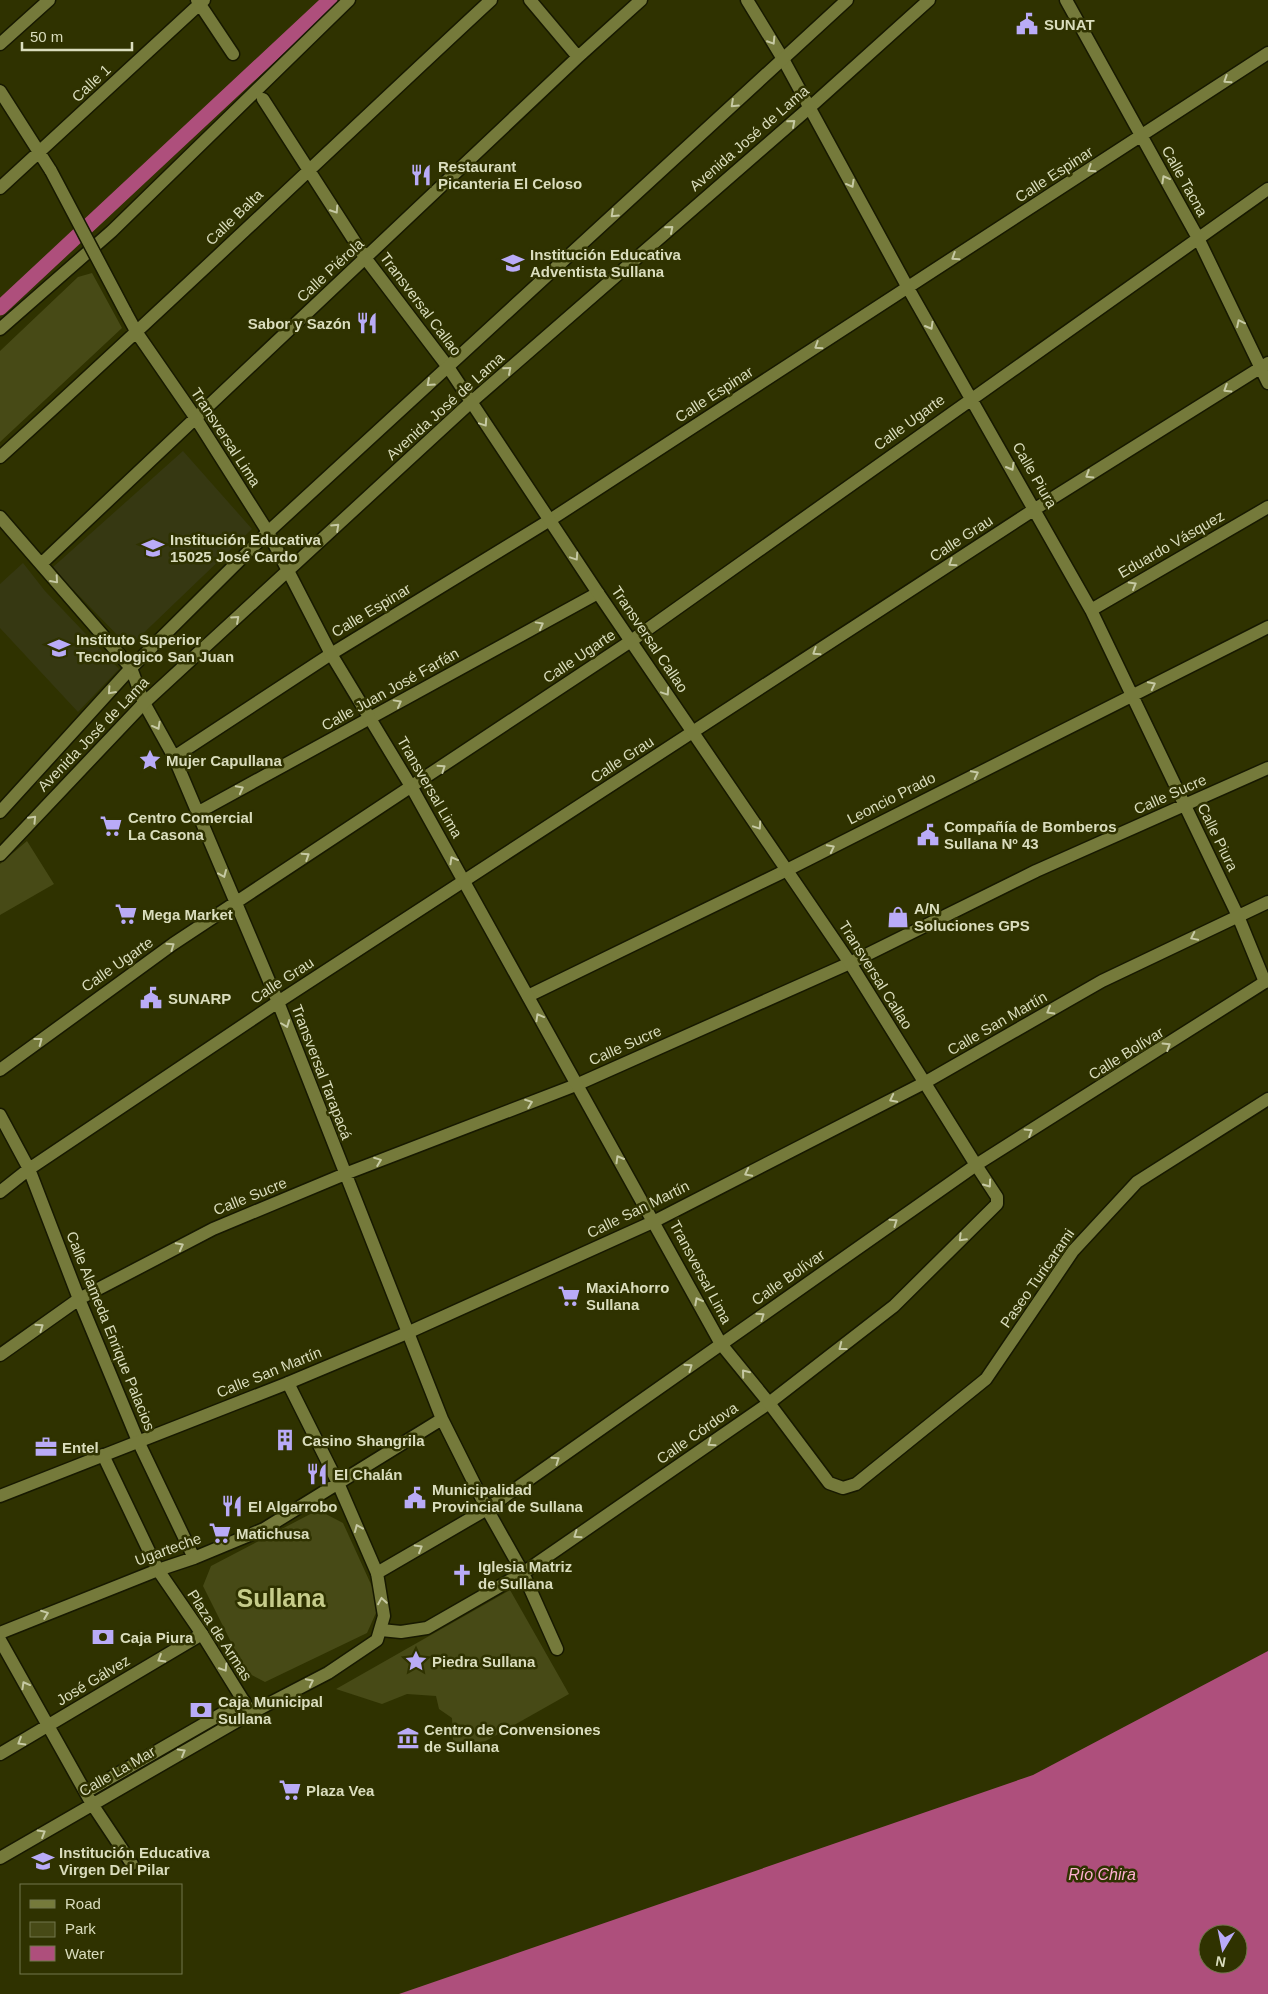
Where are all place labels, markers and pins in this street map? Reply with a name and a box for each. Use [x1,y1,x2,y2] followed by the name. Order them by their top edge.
[1014,11,1040,37] public building icon: SUNAT
[1044,16,1095,33] place label: SUNAT
[438,158,582,192] place label: Restaurant Picanteria El Celoso
[408,162,434,188] restaurant icon: Restaurant Picanteria El Celoso
[530,246,682,280] place label: Institución Educativa Adventista Sullana
[500,250,526,276] school or university icon: Institución Educativa Adventista Sullana
[354,310,380,336] restaurant icon: Sabor y Sazón
[248,315,351,332] place label: Sabor y Sazón
[170,531,322,565] place label: Institución Educativa 15025 José Cardo
[140,535,166,561] school or university icon: Institución Educativa 15025 José Cardo
[76,631,234,665] place label: Instituto Superior Tecnologico San Juan
[46,635,72,661] school or university icon: Instituto Superior Tecnologico San Juan
[137,747,163,773] place icon: Mujer Capullana
[166,752,283,769] place label: Mujer Capullana
[128,809,253,843] place label: Centro Comercial La Casona
[98,813,124,839] supermarket icon: Centro Comercial La Casona
[944,818,1117,852] place label: Compañía de Bomberos Sullana Nº 43
[915,822,941,848] public building icon: Compañía de Bomberos Sullana Nº 43
[914,900,1030,934] place label: A/N Soluciones GPS
[113,901,139,927] supermarket icon: Mega Market
[885,904,911,930] shop icon: A/N Soluciones GPS
[142,906,233,923] place label: Mega Market
[138,985,164,1011] public building icon: SUNARP
[168,990,231,1007] place label: SUNARP
[586,1279,669,1313] place label: MaxiAhorro Sullana
[556,1283,582,1309] supermarket icon: MaxiAhorro Sullana
[272,1427,298,1453] building icon: Casino Shangrila
[302,1432,425,1449] place label: Casino Shangrila
[33,1434,59,1460] office icon: Entel
[62,1439,99,1456] place label: Entel
[304,1461,330,1487] restaurant icon: El Chalán
[334,1466,402,1483] place label: El Chalán
[432,1481,584,1515] place label: Municipalidad Provincial de Sullana
[402,1485,428,1511] public building icon: Municipalidad Provincial de Sullana
[219,1493,245,1519] restaurant icon: El Algarrobo
[248,1498,337,1515] place label: El Algarrobo
[207,1520,233,1546] supermarket icon: Matichusa
[236,1525,310,1542] place label: Matichusa
[478,1558,572,1592] place label: Iglesia Matriz de Sullana
[449,1562,475,1588] church icon: Iglesia Matriz de Sullana
[90,1624,116,1650] bank icon: Caja Piura
[120,1629,194,1646] place label: Caja Piura
[403,1648,429,1674] place icon: Piedra Sullana
[432,1653,536,1670] place label: Piedra Sullana
[218,1693,323,1727] place label: Caja Municipal Sullana
[188,1697,214,1723] bank icon: Caja Municipal Sullana
[424,1721,601,1755] place label: Centro de Convensiones de Sullana
[395,1725,421,1751] museum icon: Centro de Convensiones de Sullana
[277,1777,303,1803] supermarket icon: Plaza Vea
[306,1782,375,1799] place label: Plaza Vea
[59,1844,211,1878] place label: Institución Educativa Virgen Del Pilar
[30,1848,56,1874] school or university icon: Institución Educativa Virgen Del Pilar

